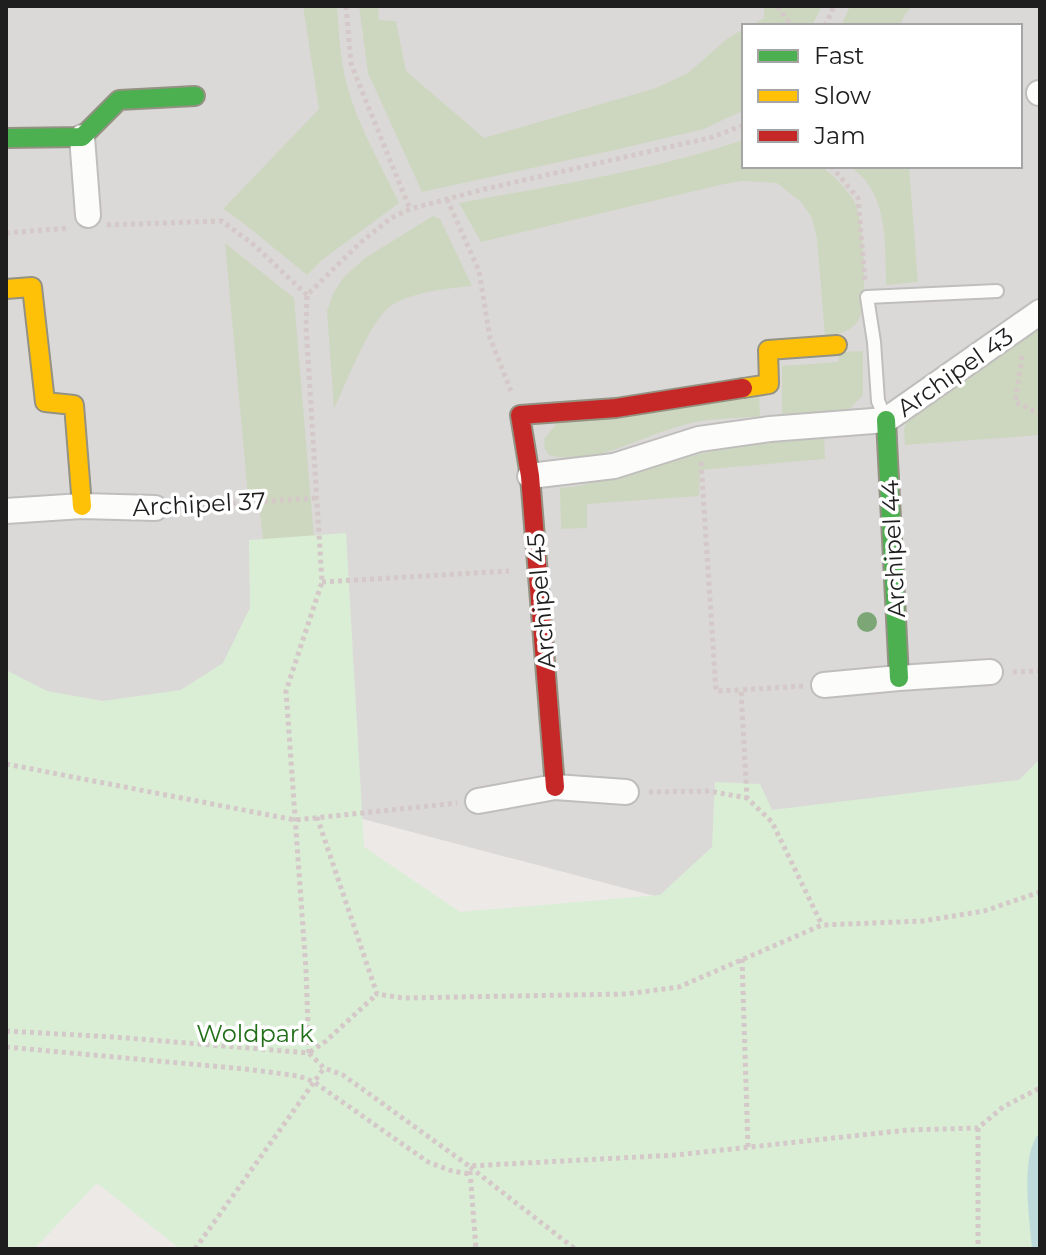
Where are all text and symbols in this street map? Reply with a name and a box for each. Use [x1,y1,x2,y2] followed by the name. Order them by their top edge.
[742,24,1022,168] legend
[814,41,865,70] text: Fast
[814,81,871,110] text: Slow
[813,121,866,150] text: Jam
[891,321,1019,423] street label: Archipel 43
[875,479,911,619] street label: Archipel 44
[132,486,266,522] street label: Archipel 37
[521,532,561,670] street label: Archipel 45
[196,1019,314,1048] park label: Woldpark

